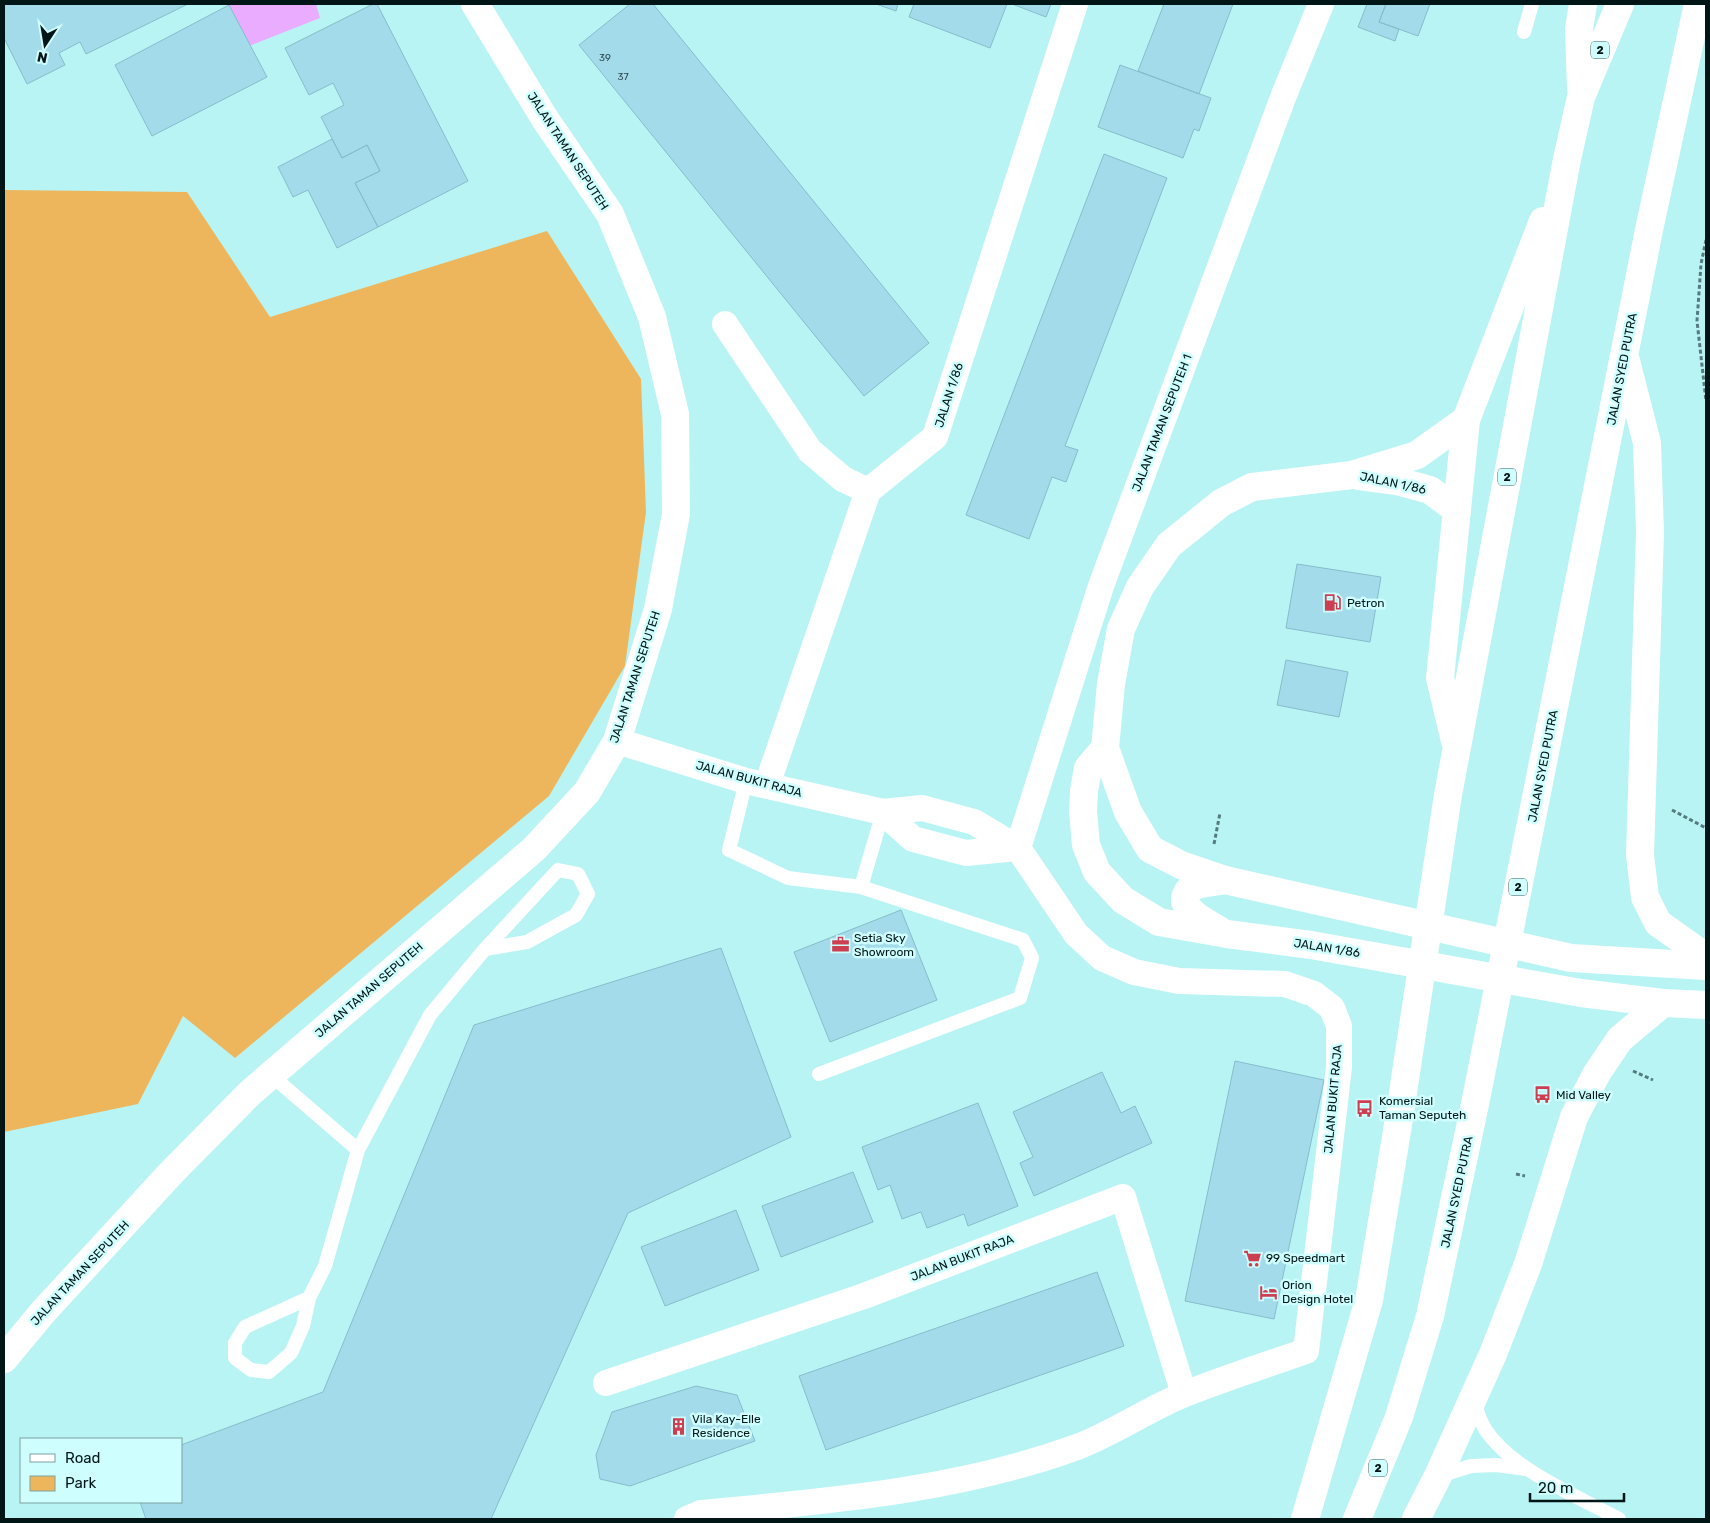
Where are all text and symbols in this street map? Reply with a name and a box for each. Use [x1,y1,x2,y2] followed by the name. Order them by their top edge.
[20,20,70,70] north arrow
[1591,42,1609,58] road number: 2
[36,48,49,67] text: N
[599,52,611,64] house number: 39
[617,71,629,83] house number: 37
[525,89,611,213] street label: JALAN TAMAN SEPUTEH
[1604,312,1640,426] street label: JALAN SYED PUTRA
[1129,352,1195,494] street label: JALAN TAMAN SEPUTEH 1
[932,361,966,429] street label: JALAN 1/86
[1498,468,1516,486] road number: 2
[1359,469,1427,497] street label: JALAN 1/86
[1323,593,1343,613] fuel station icon: Petron
[1347,596,1385,610] place label: Petron
[607,609,663,745] street label: JALAN TAMAN SEPUTEH
[1525,709,1561,823] street label: JALAN SYED PUTRA
[694,758,804,800] street label: JALAN BUKIT RAJA
[1509,879,1527,896] road number: 2
[854,931,914,959] place label: Setia Sky Showroom
[830,935,850,955] office icon: Setia Sky Showroom
[1293,936,1361,960] street label: JALAN 1/86
[312,939,426,1041] street label: JALAN TAMAN SEPUTEH
[1321,1044,1345,1154] street label: JALAN BUKIT RAJA
[1532,1085,1552,1105] bus stop icon: Mid Valley
[1556,1088,1611,1102] place label: Mid Valley
[1379,1094,1466,1122] place label: Komersial Taman Seputeh
[1355,1098,1375,1118] bus stop icon: Komersial Taman Seputeh
[1438,1135,1476,1249] street label: JALAN SYED PUTRA
[28,1218,132,1328] street label: JALAN TAMAN SEPUTEH
[908,1232,1016,1284] street label: JALAN BUKIT RAJA
[1242,1248,1262,1268] supermarket icon: 99 Speedmart
[1266,1251,1345,1265] place label: 99 Speedmart
[1282,1278,1353,1306] place label: Orion Design Hotel
[1258,1282,1278,1302] hotel icon: Orion Design Hotel
[692,1412,761,1440] place label: Vila Kay-Elle Residence
[668,1416,688,1436] building icon: Vila Kay-Elle Residence
[20,1438,182,1503] legend
[65,1449,101,1467] text: Road
[1369,1460,1387,1476] road number: 2
[1530,1470,1624,1502] scale bar
[65,1474,96,1492] text: Park
[1538,1479,1573,1497] text: 20 m

